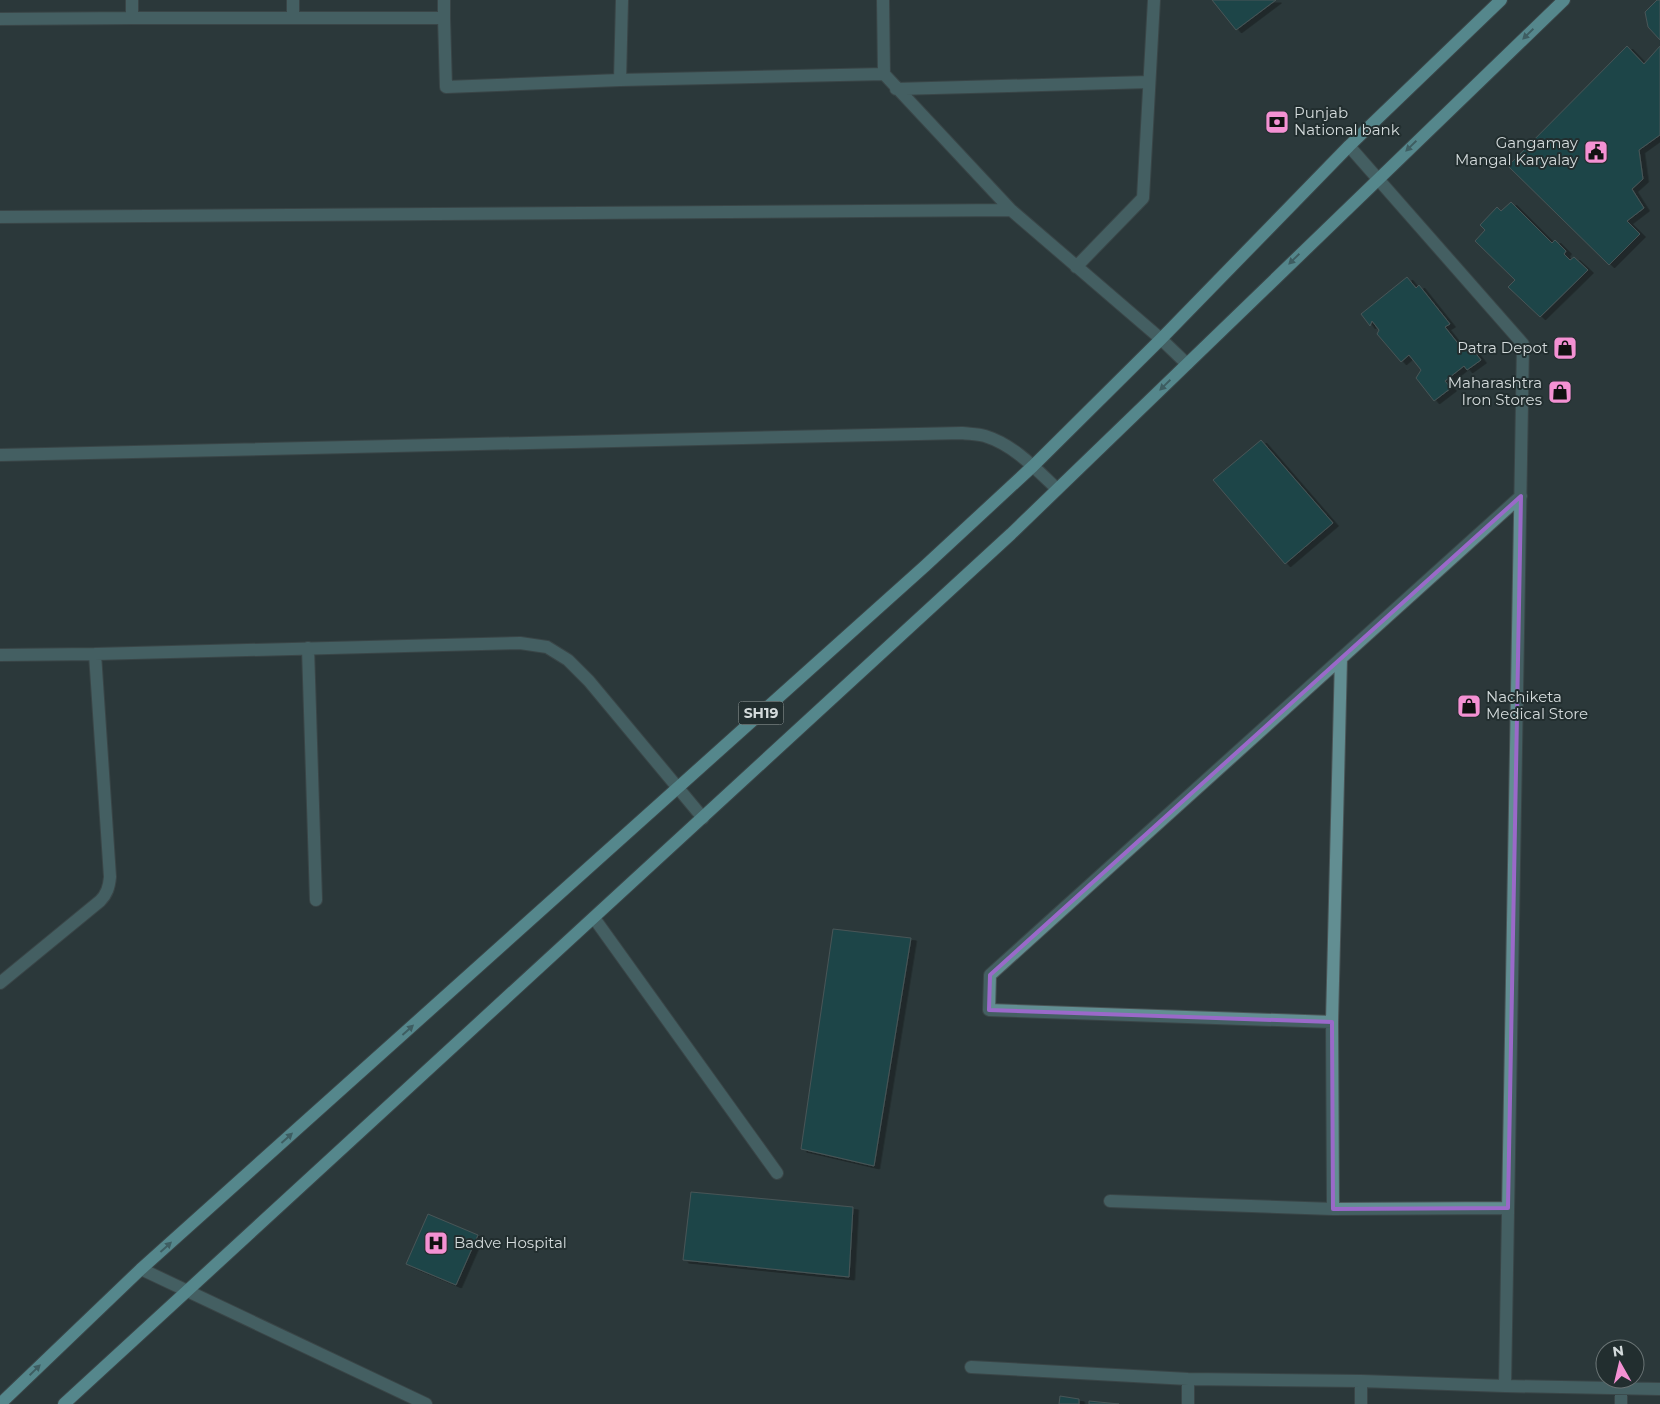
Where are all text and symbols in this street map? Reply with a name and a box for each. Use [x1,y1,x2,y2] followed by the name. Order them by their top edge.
[1523,28,1535,40] one-way arrow
[1294,103,1400,139] place label: Punjab National bank
[1264,109,1290,135] bank icon: Punjab National bank
[1455,133,1579,169] place label: Gangamay Mangal Karyalay
[1583,139,1609,165] public building icon: Gangamay Mangal Karyalay
[1405,140,1417,152] one-way arrow
[1289,253,1301,265] one-way arrow
[1552,335,1578,361] shop icon: Patra Depot
[1457,338,1548,357] place label: Patra Depot
[1448,373,1542,409] place label: Maharashtra Iron Stores
[1159,379,1171,391] one-way arrow
[1547,379,1573,405] shop icon: Maharashtra Iron Stores
[1486,687,1588,723] place label: Nachiketa Medical Store
[1456,693,1482,719] shop icon: Nachiketa Medical Store
[738,701,784,724] road number: SH19
[402,1024,414,1036] one-way arrow
[281,1132,293,1144] one-way arrow
[423,1230,449,1256] hospital icon: Badve Hospital
[454,1233,567,1252] place label: Badve Hospital
[160,1241,172,1253] one-way arrow
[1595,1339,1645,1389] north arrow
[1611,1341,1625,1361] text: N
[29,1364,41,1376] one-way arrow

